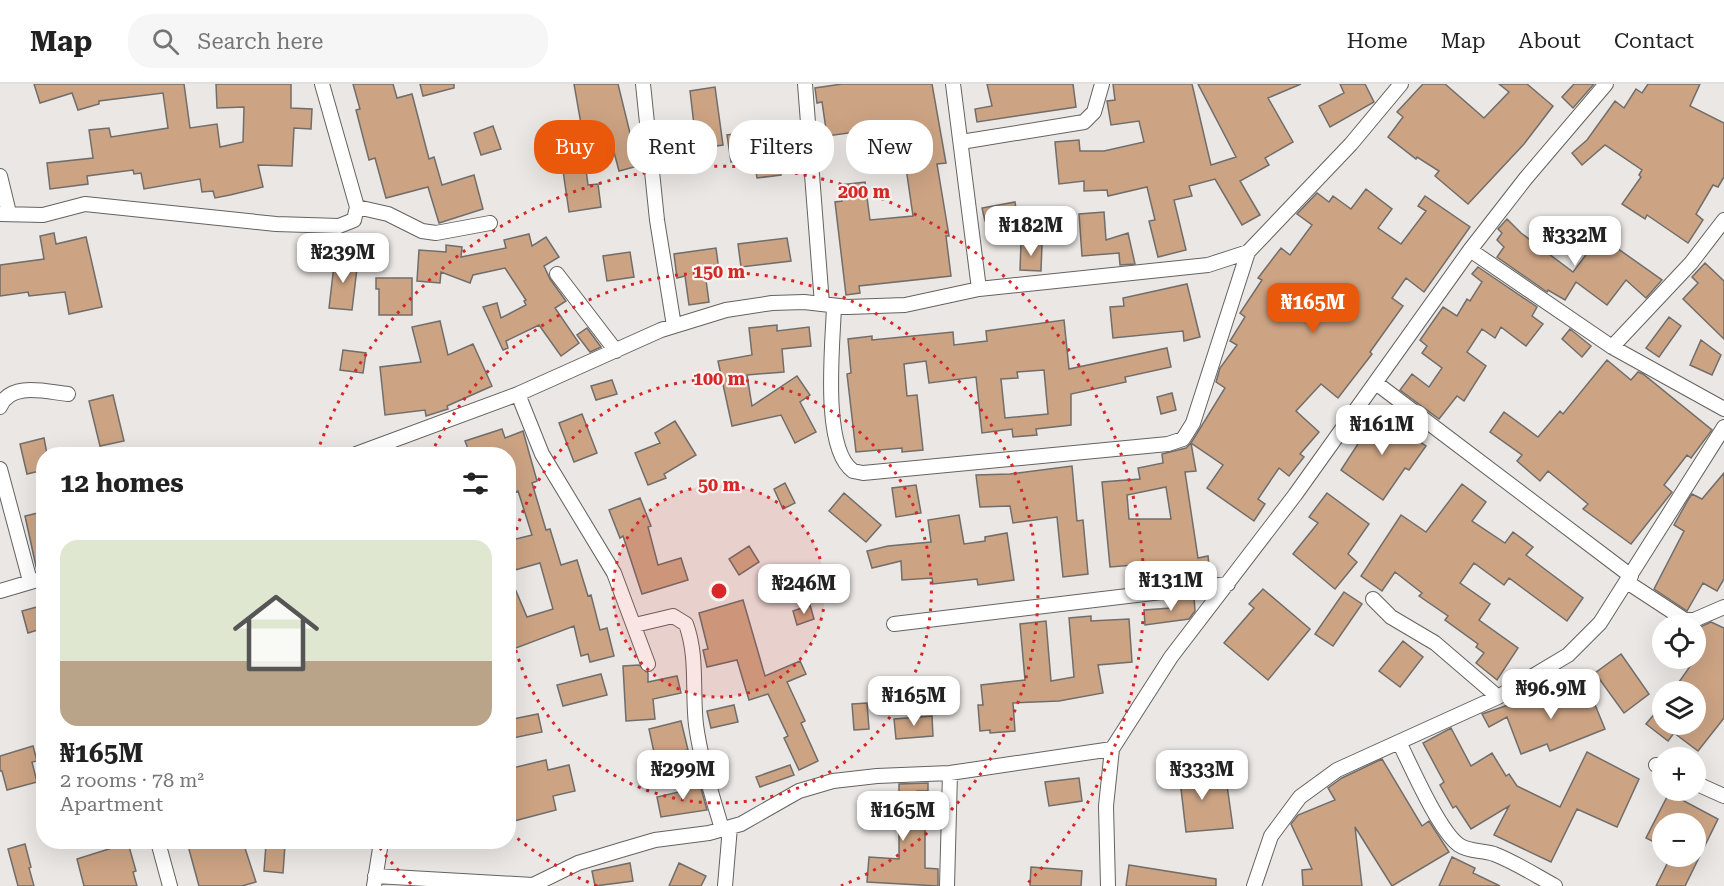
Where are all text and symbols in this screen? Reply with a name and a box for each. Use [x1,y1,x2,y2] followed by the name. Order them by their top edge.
[128,14,548,68] search box
[30,25,92,58] text: Map
[149,25,182,58] icon: search
[197,29,323,54] text: Search here
[1347,29,1408,53] text: Home
[1441,29,1486,53] text: Map
[1519,29,1581,53] text: About
[1614,29,1694,53] text: Contact
[534,120,615,174] chip: Buy
[627,120,717,174] chip: Rent
[729,120,834,174] chip: Filters
[846,120,933,174] chip: New
[838,181,891,202] text: 200 m
[989,206,1073,257] pin: ₦182M
[999,213,1063,237] text: ₦182M
[1533,216,1617,267] pin: ₦332M
[1543,223,1607,247] text: ₦332M
[301,233,385,284] pin: ₦239M
[311,240,375,264] text: ₦239M
[693,261,746,282] text: 150 m
[1271,283,1355,334] pin: ₦165M
[1281,290,1345,314] text: ₦165M
[693,368,746,389] text: 100 m
[1340,405,1424,456] pin: ₦161M
[1350,412,1414,436] text: ₦161M
[459,467,492,500] icon: filters
[60,468,184,498] text: 12 homes
[698,474,741,495] text: 50 m
[1129,561,1213,612] pin: ₦131M
[762,564,846,615] pin: ₦246M
[1139,568,1203,592] text: ₦131M
[772,571,836,595] text: ₦246M
[222,579,330,687] icon: home
[709,581,729,601] centre of rings
[1652,615,1706,867] map controls
[1652,615,1706,669] button: locate
[1502,669,1600,720] pin: ₦96.9M
[872,676,956,727] pin: ₦165M
[1516,676,1586,700] text: ₦96.9M
[1652,681,1706,735] button: layers
[882,683,946,707] text: ₦165M
[60,738,143,768] text: ₦165M
[1652,747,1706,801] button: +
[641,750,725,801] pin: ₦299M
[1160,750,1244,801] pin: ₦333M
[651,757,715,781] text: ₦299M
[1170,757,1234,781] text: ₦333M
[60,768,204,792] text: 2 rooms · 78 m²
[861,791,945,842] pin: ₦165M
[60,792,163,816] text: Apartment
[871,798,935,822] text: ₦165M
[1652,813,1706,867] button: −

